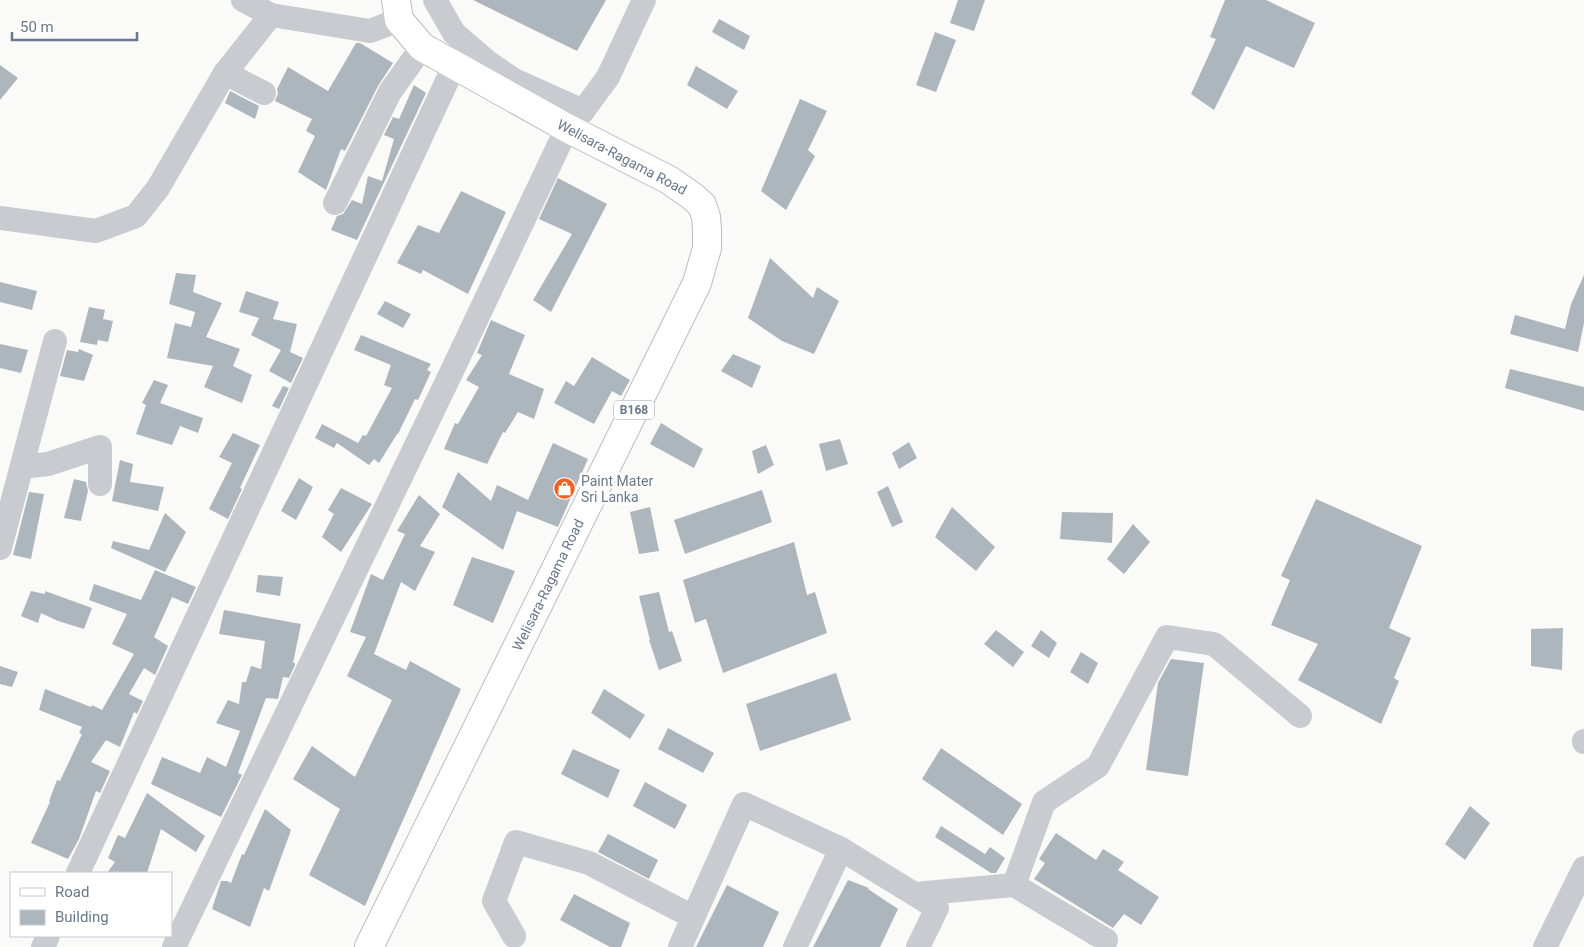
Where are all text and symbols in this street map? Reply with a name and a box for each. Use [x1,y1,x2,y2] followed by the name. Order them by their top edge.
[12,10,138,42] scale bar
[20,18,54,36] text: 50 m
[554,116,690,198] street label: Welisara-Ragama Road
[614,400,654,420] road number: B168
[581,473,653,505] place label: Paint Mater Sri Lanka
[553,477,577,501] shop icon: Paint Mater Sri Lanka
[509,517,587,653] street label: Welisara-Ragama Road
[10,872,172,937] legend
[55,883,89,901] text: Road
[55,908,109,926] text: Building

